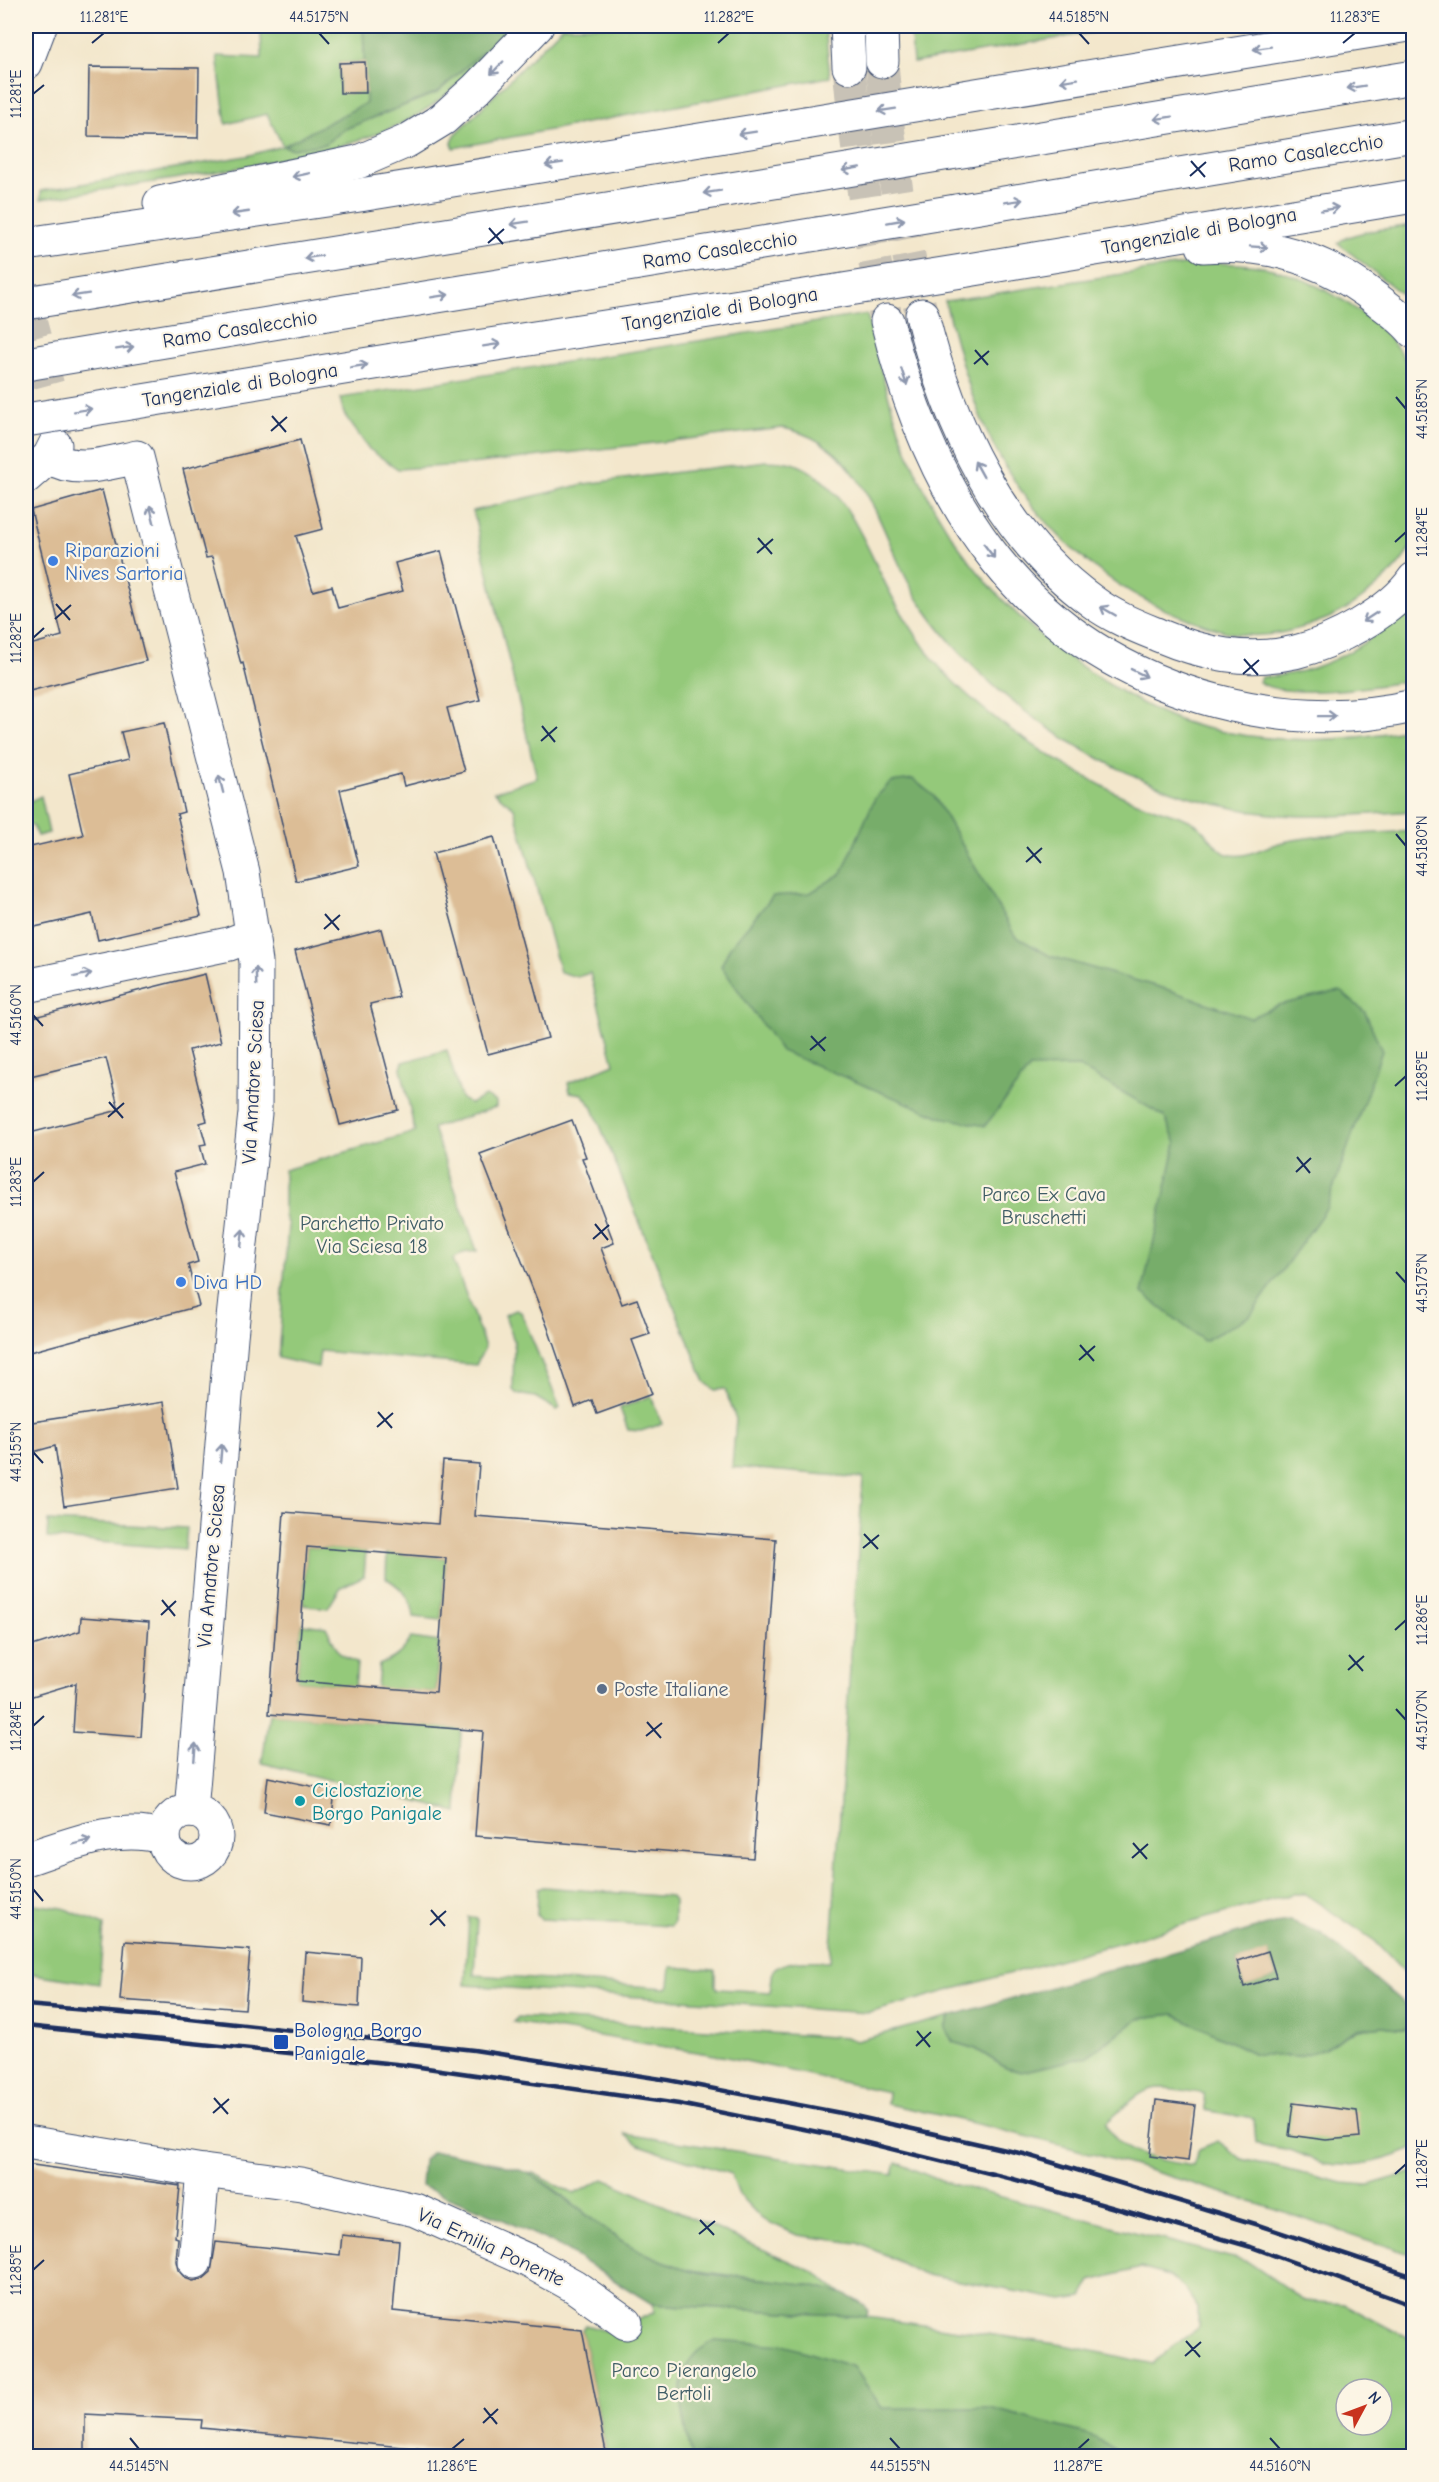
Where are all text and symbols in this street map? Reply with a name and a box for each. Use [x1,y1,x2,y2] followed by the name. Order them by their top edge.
[80,8,128,26] text: 11.281°E
[289,8,349,26] text: 44.5175°N
[704,8,754,26] text: 11.282°E
[1049,8,1109,26] text: 44.5185°N
[1330,8,1380,26] text: 11.283°E
[1253,43,1272,54] one-way arrow
[490,60,504,75] one-way arrow
[7,70,25,118] text: 11.281°E
[1060,74,1080,85] one-way arrow
[1346,81,1366,92] one-way arrow
[878,104,897,115] one-way arrow
[1154,113,1174,124] one-way arrow
[738,127,757,138] one-way arrow
[1227,129,1385,177] street label: Ramo Casalecchio
[545,158,565,169] one-way arrow
[842,164,861,175] one-way arrow
[292,169,311,181] one-way arrow
[702,187,722,198] one-way arrow
[1003,196,1023,207] one-way arrow
[1100,202,1298,260] street label: Tangenziale di Bologna
[1320,203,1340,214] one-way arrow
[230,207,250,218] one-way arrow
[885,215,905,226] one-way arrow
[510,218,530,229] one-way arrow
[641,226,799,274] street label: Ramo Casalecchio
[1249,242,1269,253] one-way arrow
[304,251,324,262] one-way arrow
[620,282,820,336] street label: Tangenziale di Bologna
[70,289,90,300] one-way arrow
[429,290,449,301] one-way arrow
[161,305,319,353] street label: Ramo Casalecchio
[482,339,502,350] one-way arrow
[114,342,134,353] one-way arrow
[140,358,340,412] street label: Tangenziale di Bologna
[348,360,368,371] one-way arrow
[900,367,911,386] one-way arrow
[1413,379,1431,439] text: 44.5185°N
[73,405,93,416] one-way arrow
[973,461,985,478] one-way arrow
[145,505,157,524] one-way arrow
[1413,507,1431,557] text: 11.284°E
[65,539,184,585] place label: Riparazioni Nives Sartoria
[983,543,995,559] one-way arrow
[46,554,60,568] marker: Riparazioni Nives Sartoria
[1100,605,1117,617] one-way arrow
[1361,611,1378,624] one-way arrow
[7,613,25,663] text: 11.282°E
[1129,667,1147,679] one-way arrow
[1317,711,1336,722] one-way arrow
[214,775,226,794] one-way arrow
[1413,815,1431,877] text: 44.5180°N
[250,966,262,986] one-way arrow
[73,969,92,980] one-way arrow
[7,984,25,1046] text: 44.5160°N
[237,999,269,1165] street label: Via Amatore Sciesa
[1413,1051,1431,1101] text: 11.285°E
[7,1157,25,1207] text: 11.283°E
[982,1183,1106,1229] park label: Parco Ex Cava Bruschetti
[300,1212,444,1258] park label: Parchetto Privato Via Sciesa 18
[236,1229,247,1249] one-way arrow
[1413,1253,1431,1313] text: 44.5175°N
[193,1271,262,1294] place label: Diva HD
[174,1275,188,1289] marker: Diva HD
[7,1422,25,1482] text: 44.5155°N
[216,1444,227,1464] one-way arrow
[192,1483,230,1649] street label: Via Amatore Sciesa
[1413,1595,1431,1645] text: 11.286°E
[614,1678,729,1701] place label: Poste Italiane
[595,1682,609,1696] marker: Poste Italiane
[1413,1690,1431,1750] text: 44.5170°N
[7,1701,25,1751] text: 11.284°E
[190,1743,201,1763] one-way arrow
[312,1779,442,1825] place label: Ciclostazione Borgo Panigale
[293,1794,307,1808] marker: Ciclostazione Borgo Panigale
[72,1836,91,1848] one-way arrow
[7,1858,25,1920] text: 44.5150°N
[294,2019,422,2065] place label: Bologna Borgo Panigale
[272,2033,290,2051] marker: Bologna Borgo Panigale
[1413,2139,1431,2189] text: 11.287°E
[414,2203,568,2291] street label: Via Emilia Ponente
[7,2245,25,2295] text: 11.285°E
[611,2359,757,2405] park label: Parco Pierangelo Bertoli
[1334,2377,1394,2437] north arrow
[1364,2388,1385,2408] text: N
[109,2457,169,2475] text: 44.5145°N
[427,2457,477,2475] text: 11.286°E
[870,2457,930,2475] text: 44.5155°N
[1053,2457,1103,2475] text: 11.287°E
[1249,2457,1311,2475] text: 44.5160°N

